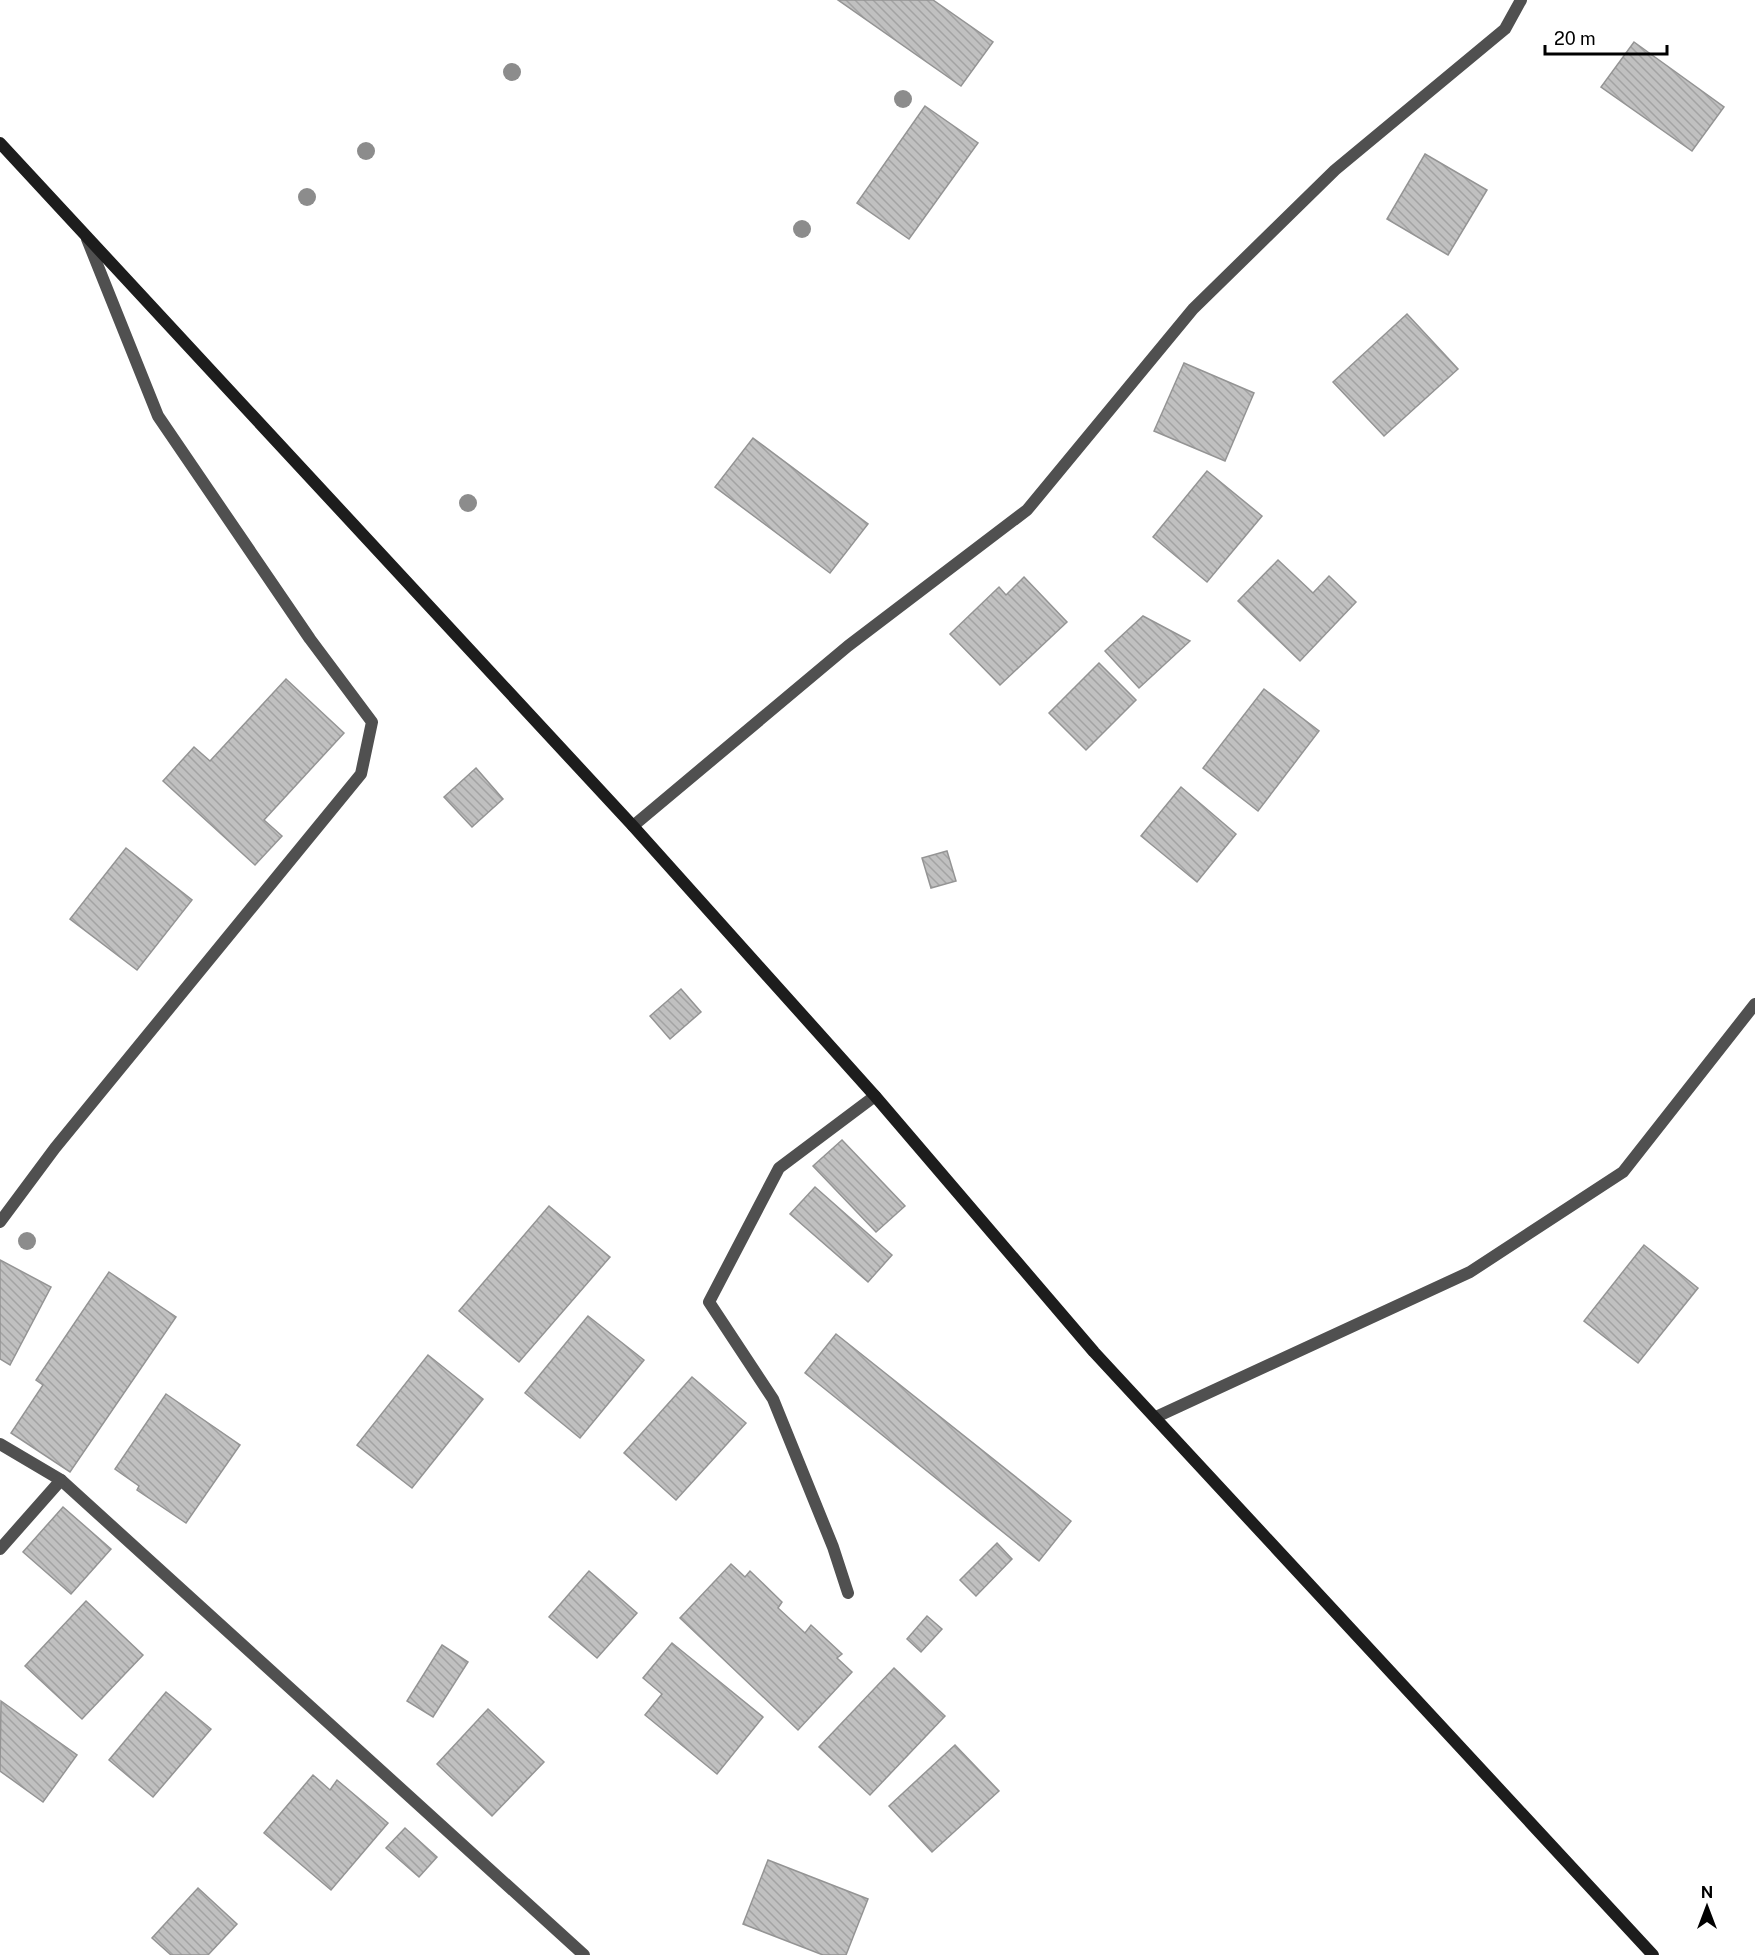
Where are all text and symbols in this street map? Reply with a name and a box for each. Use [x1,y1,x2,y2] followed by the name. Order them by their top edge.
[1545,18,1666,56] scale bar
[1554,28,1596,49] text: 20 m
[1677,1877,1737,1937] north arrow
[1701,1883,1713,1902] text: N

